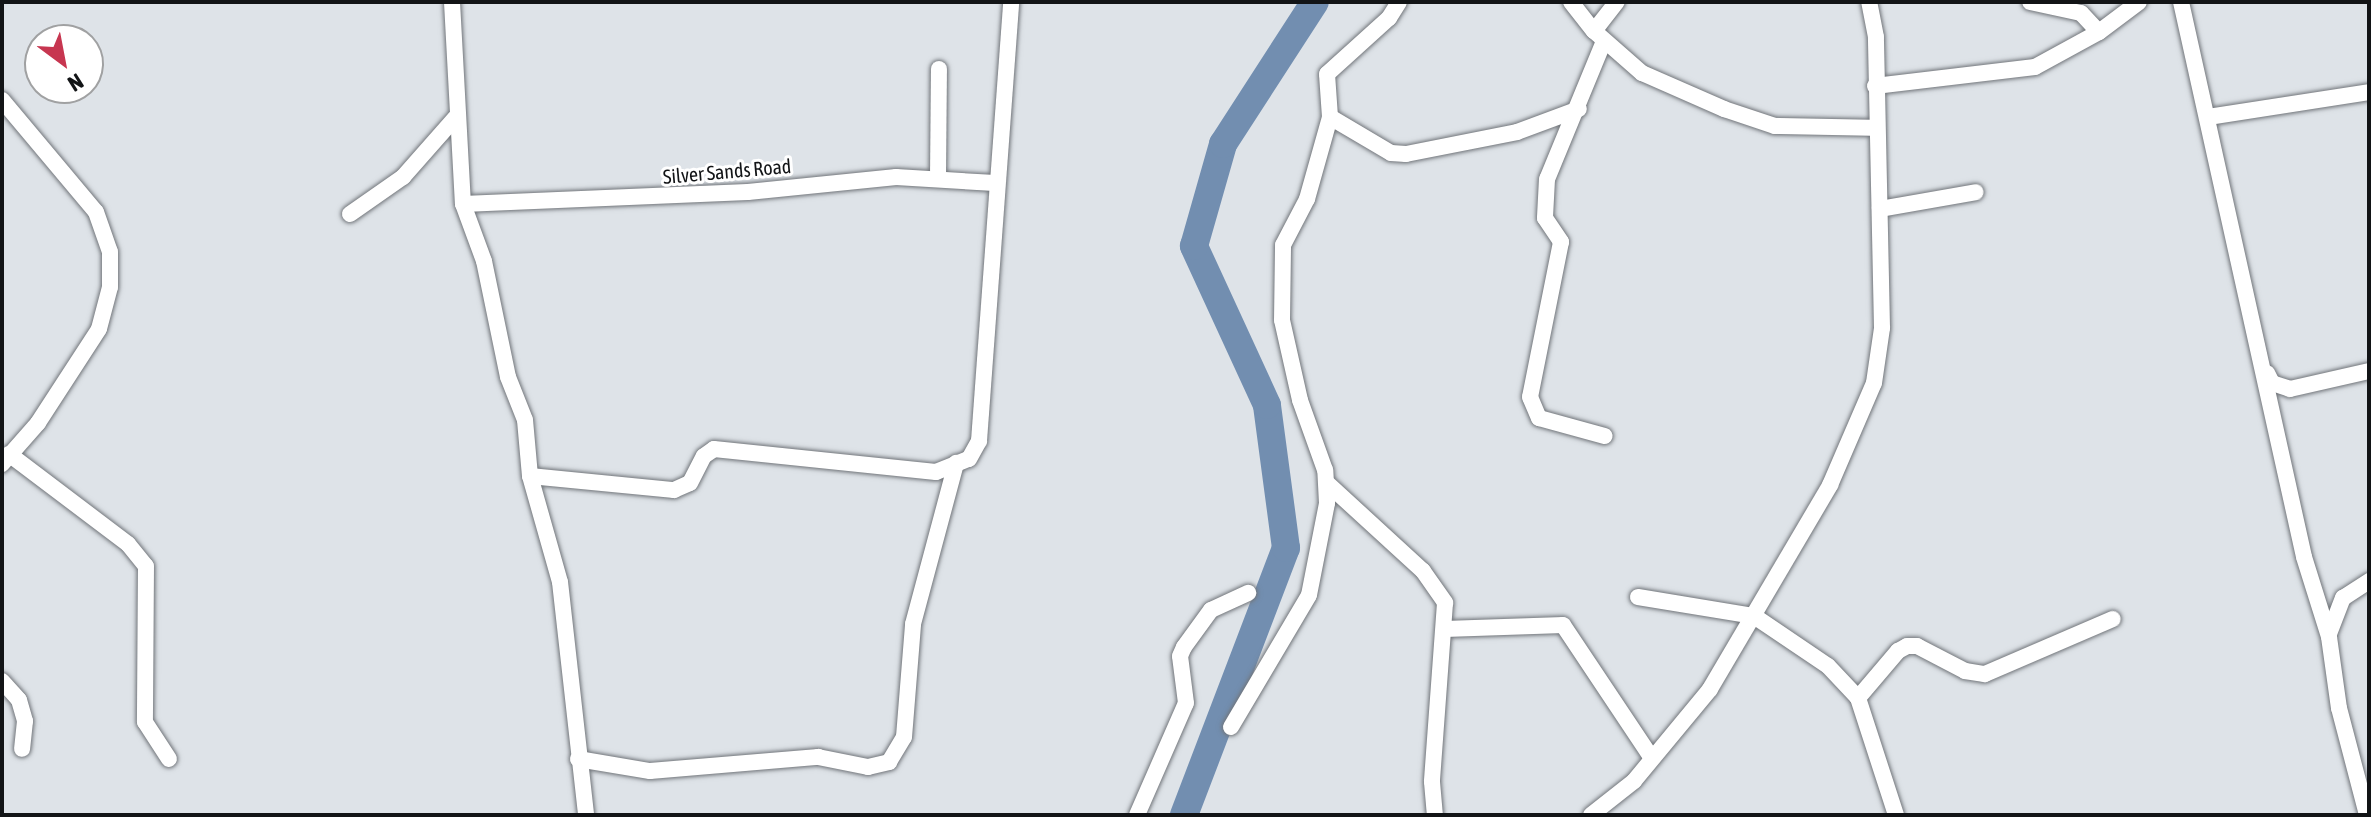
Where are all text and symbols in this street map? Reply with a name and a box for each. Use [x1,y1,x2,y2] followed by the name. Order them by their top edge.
[24,24,104,104] north arrow
[63,68,88,97] text: N
[662,153,792,189] street label: Silver Sands Road

